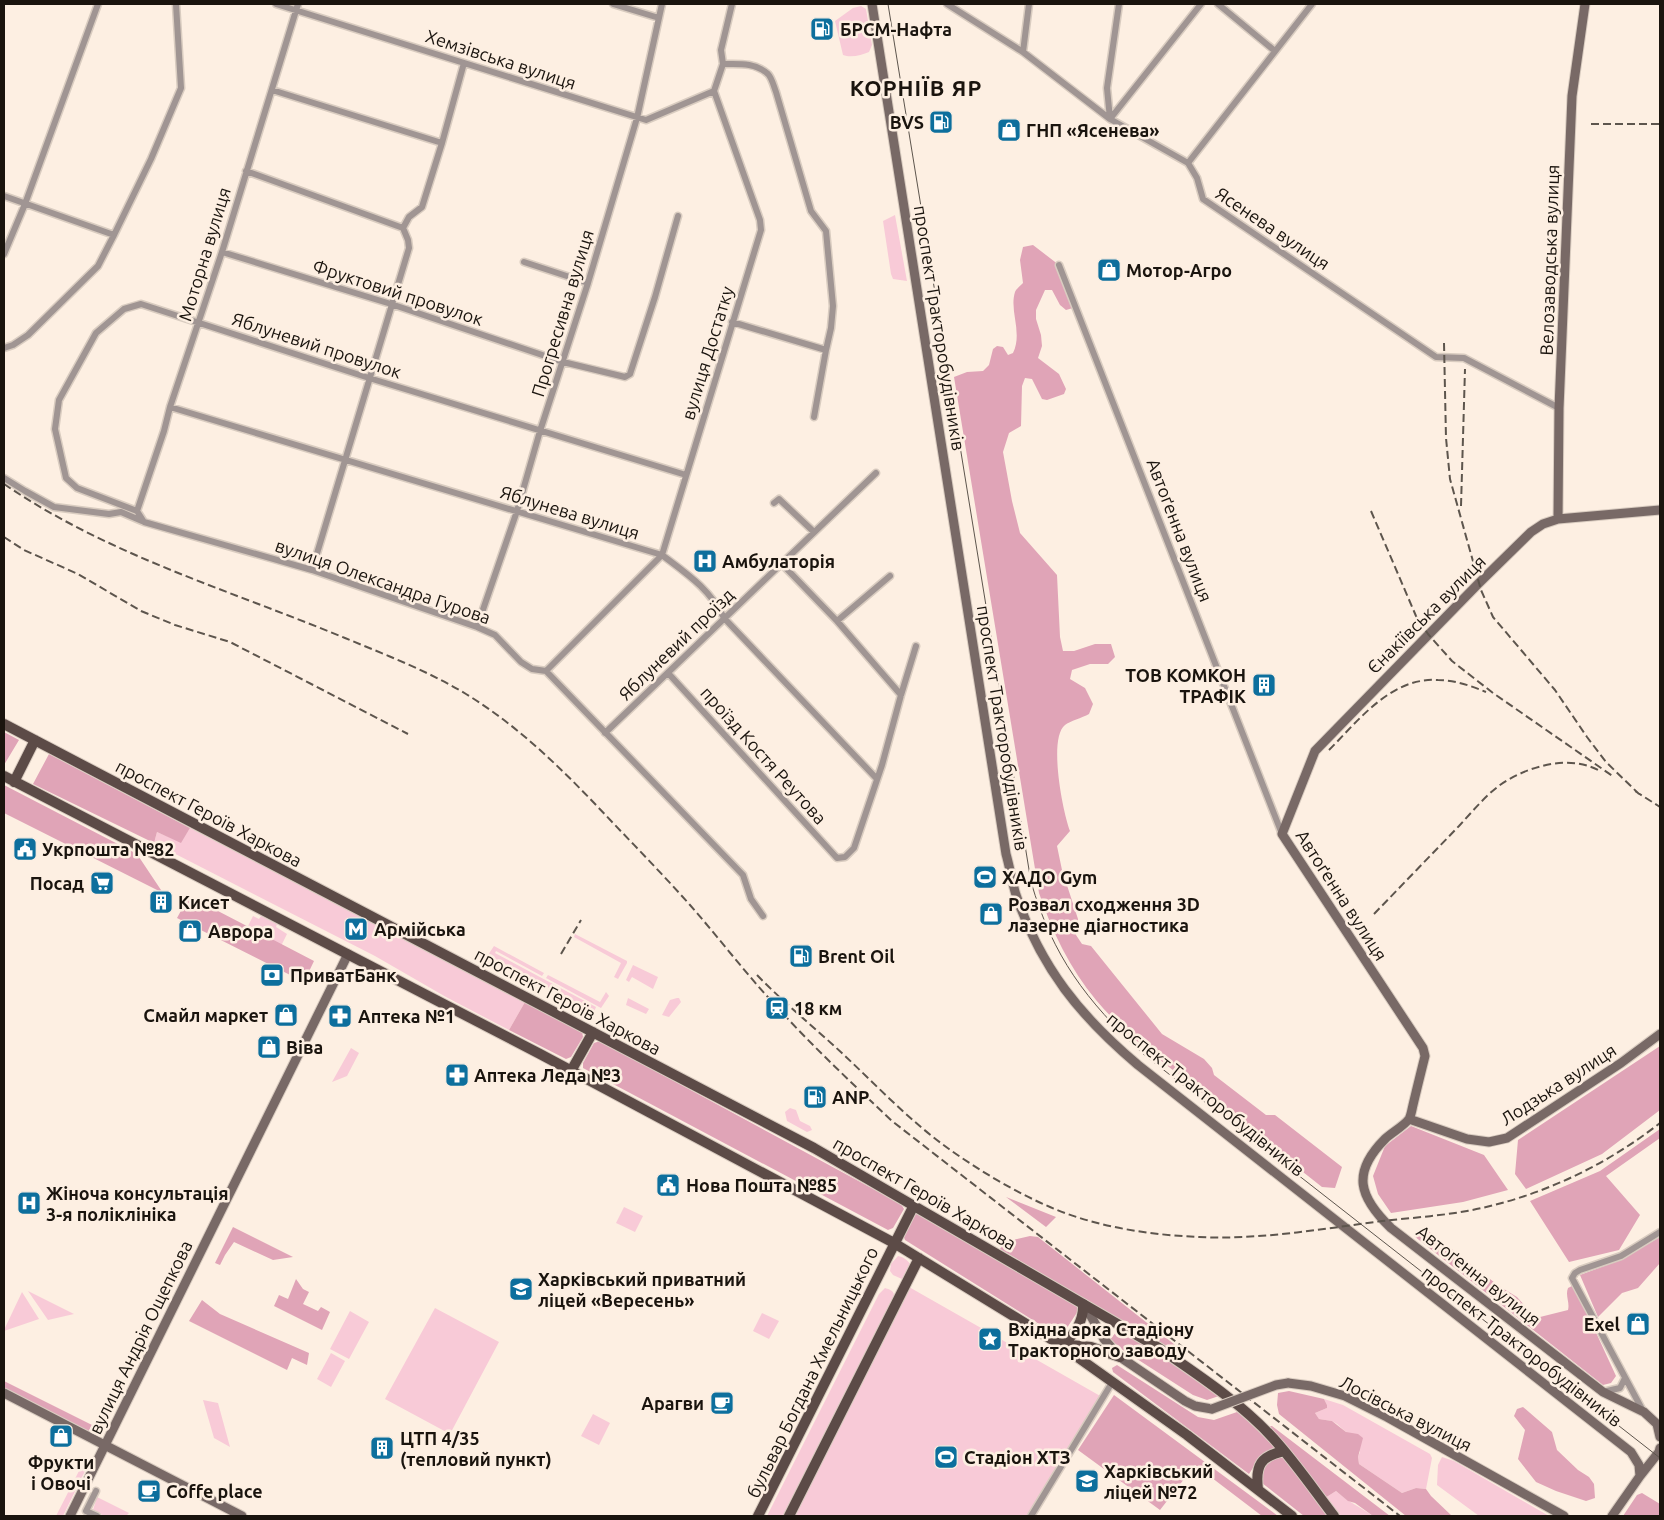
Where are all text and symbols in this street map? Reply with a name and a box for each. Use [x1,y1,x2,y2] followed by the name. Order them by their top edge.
[809,16,835,42] fuel station icon: БРСМ-Нафта
[840,19,952,39] place label: БРСМ-Нафта
[423,25,579,93] street label: Хемзівська вулиця
[850,75,982,100] district label: КОРНІЇВ ЯР
[928,109,954,135] fuel station icon: BVS
[890,112,924,132] place label: BVS
[996,117,1022,143] shop icon: ГНП «Ясенева»
[1026,120,1160,140] place label: ГНП «Ясенева»
[1536,164,1562,356] street label: Велозаводська вулиця
[1212,183,1334,273] street label: Ясенева вулиця
[174,185,234,323] street label: Моторна вулиця
[911,204,969,452] street label: проспект Тракторобудівників
[527,227,597,399] street label: Прогресивна вулиця
[310,255,486,329] street label: Фруктовий провулок
[1096,257,1122,283] shop icon: Мотор-Агро
[1126,260,1232,280] place label: Мотор-Агро
[677,283,737,422] street label: вулиця Достатку
[230,308,404,382] street label: Яблуневий провулок
[1144,456,1216,604] street label: Автоґенна вулиця
[498,481,642,543] street label: Яблунева вулиця
[273,535,493,627] street label: вулиця Олександра Гурова
[692,548,718,574] hospital icon: Амбулаторія
[722,551,835,571] place label: Амбулаторія
[1363,551,1489,677] street label: Єнакіївська вулиця
[614,584,738,704] street label: Яблуневий проїзд
[974,604,1032,852] street label: проспект Тракторобудівників
[1125,665,1246,706] place label: ТОВ КОМКОН ТРАФІК
[1251,672,1277,698] building icon: ТОВ КОМКОН ТРАФІК
[697,682,831,828] street label: проїзд Костя Реутова
[113,755,305,871] street label: проспект Героїв Харкова
[1292,826,1392,964] street label: Автоґенна вулиця
[12,836,38,862] public building icon: Укрпошта №82
[42,839,174,859] place label: Укрпошта №82
[972,864,998,890] sports icon: ХАДО Gym
[1002,867,1097,887] place label: ХАДО Gym
[89,870,115,896] supermarket icon: Посад
[30,873,84,893] place label: Посад
[148,889,174,915] building icon: Кисет
[178,892,229,912] place label: Кисет
[1008,894,1200,935] place label: Розвал сходження 3D лазерне діагностика
[978,901,1004,927] shop icon: Розвал сходження 3D лазерне діагностика
[343,916,369,942] metro station icon: Армійська
[177,918,203,944] shop icon: Аврора
[374,919,466,939] place label: Армійська
[208,921,273,941] place label: Аврора
[472,943,664,1059] street label: проспект Героїв Харкова
[788,943,814,969] fuel station icon: Brent Oil
[818,946,895,966] place label: Brent Oil
[259,962,285,988] bank icon: ПриватБанк
[290,965,397,985] place label: ПриватБанк
[764,995,790,1021] station icon: 18 км
[794,998,842,1018] place label: 18 км
[273,1002,299,1028] shop icon: Смайл маркет
[327,1003,353,1029] pharmacy icon: Аптека №1
[143,1005,268,1025] place label: Смайл маркет
[358,1006,455,1026] place label: Аптека №1
[1103,1008,1309,1180] street label: проспект Тракторобудівників
[256,1034,282,1060] shop icon: Віва
[286,1037,323,1057] place label: Віва
[1496,1039,1620,1129] street label: Лодзька вулиця
[444,1062,470,1088] pharmacy icon: Аптека Леда №3
[474,1065,621,1085] place label: Аптека Леда №3
[802,1084,828,1110] fuel station icon: ANP
[832,1087,869,1107] place label: ANP
[830,1132,1020,1254] street label: проспект Героїв Харкова
[655,1172,681,1198] public building icon: Нова Пошта №85
[686,1175,837,1195] place label: Нова Пошта №85
[46,1183,229,1224] place label: Жіноча консультація 3-я поліклініка
[16,1190,42,1216] hospital icon: Жіноча консультація 3-я поліклініка
[1413,1221,1545,1329] street label: Автоґенна вулиця
[84,1237,196,1437] street label: вулиця Андрія Ощепкова
[742,1243,882,1501] street label: бульвар Богдана Хмельницького
[1418,1262,1626,1430] street label: проспект Тракторобудівників
[538,1269,746,1310] place label: Харківський приватний ліцей «Вересень»
[508,1276,534,1302] school or university icon: Харківський приватний ліцей «Вересень»
[1625,1311,1651,1337] shop icon: Exel
[1584,1314,1621,1334] place label: Exel
[1008,1319,1194,1360] place label: Вхідна арка Стадіону Тракторного заводу
[977,1326,1003,1352] place icon: Вхідна арка Стадіону Тракторного заводу
[1337,1371,1475,1455] street label: Лосівська вулиця
[709,1390,735,1416] cafe icon: Арагви
[641,1393,704,1413] place label: Арагви
[48,1423,74,1449] shop icon: Фрукти і Овочі
[400,1428,552,1470] place label: ЦТП 4/35 (тепловий пункт)
[369,1435,395,1461] building icon: ЦТП 4/35 (тепловий пункт)
[933,1444,959,1470] sports icon: Стадіон ХТЗ
[964,1447,1071,1467] place label: Стадіон ХТЗ
[28,1452,94,1493] place label: Фрукти і Овочі
[1104,1461,1213,1502] place label: Харківський ліцей №72
[1074,1468,1100,1494] school or university icon: Харківський ліцей №72
[136,1478,162,1504] cafe icon: Coffe place
[166,1481,263,1501] place label: Coffe place

